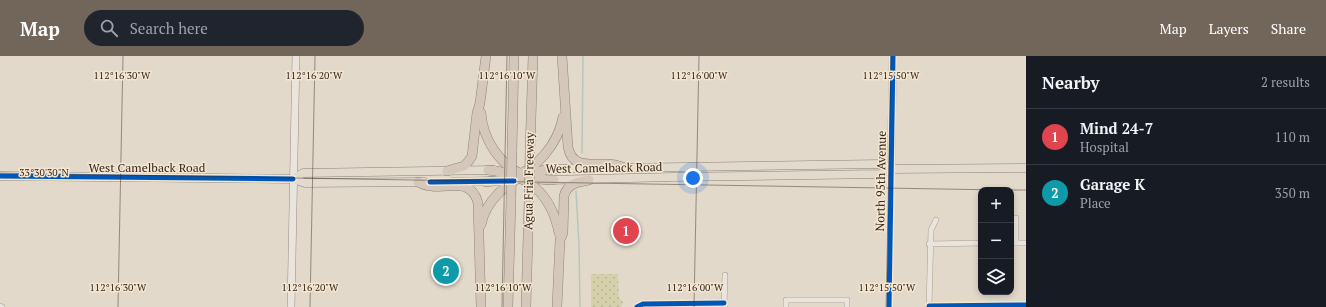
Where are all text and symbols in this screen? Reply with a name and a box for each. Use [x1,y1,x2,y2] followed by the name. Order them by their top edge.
[84,10,364,46] search box
[20,16,60,41] text: Map
[98,17,120,39] icon: search
[130,18,208,38] text: Search here
[1160,19,1187,38] text: Map
[1209,19,1249,38] text: Layers
[1271,19,1306,38] text: Share
[94,69,151,82] text: 112°16'30"W
[286,69,343,82] text: 112°16'20"W
[479,69,536,82] text: 112°16'10"W
[671,69,728,82] text: 112°16'00"W
[863,69,920,82] text: 112°15'50"W
[1042,71,1100,94] text: Nearby
[1261,73,1310,91] text: 2 results
[1080,118,1153,138] text: Mind 24-7
[1051,128,1059,146] text: 1
[1275,128,1310,146] text: 110 m
[520,131,537,230] street label: Agua Fria Freeway
[872,131,889,231] street label: North 95th Avenue
[1080,138,1129,156] text: Hospital
[545,159,663,176] street label: West Camelback Road
[89,160,206,175] street label: West Camelback Road
[19,166,69,179] text: 33°30'30"N
[683,168,703,188] your location
[1080,174,1145,194] text: Garage K
[1051,184,1059,202] text: 2
[1275,184,1310,202] text: 350 m
[978,187,1014,295] map controls
[978,187,1014,223] button: +
[1080,194,1111,212] text: Place
[613,216,639,246] pin: 1
[978,223,1014,259] button: −
[433,256,459,286] pin: 2
[978,259,1014,295] button: layers
[90,281,147,294] text: 112°16'30"W
[282,281,339,294] text: 112°16'20"W
[475,281,532,294] text: 112°16'10"W
[667,281,724,294] text: 112°16'00"W
[859,281,916,294] text: 112°15'50"W

